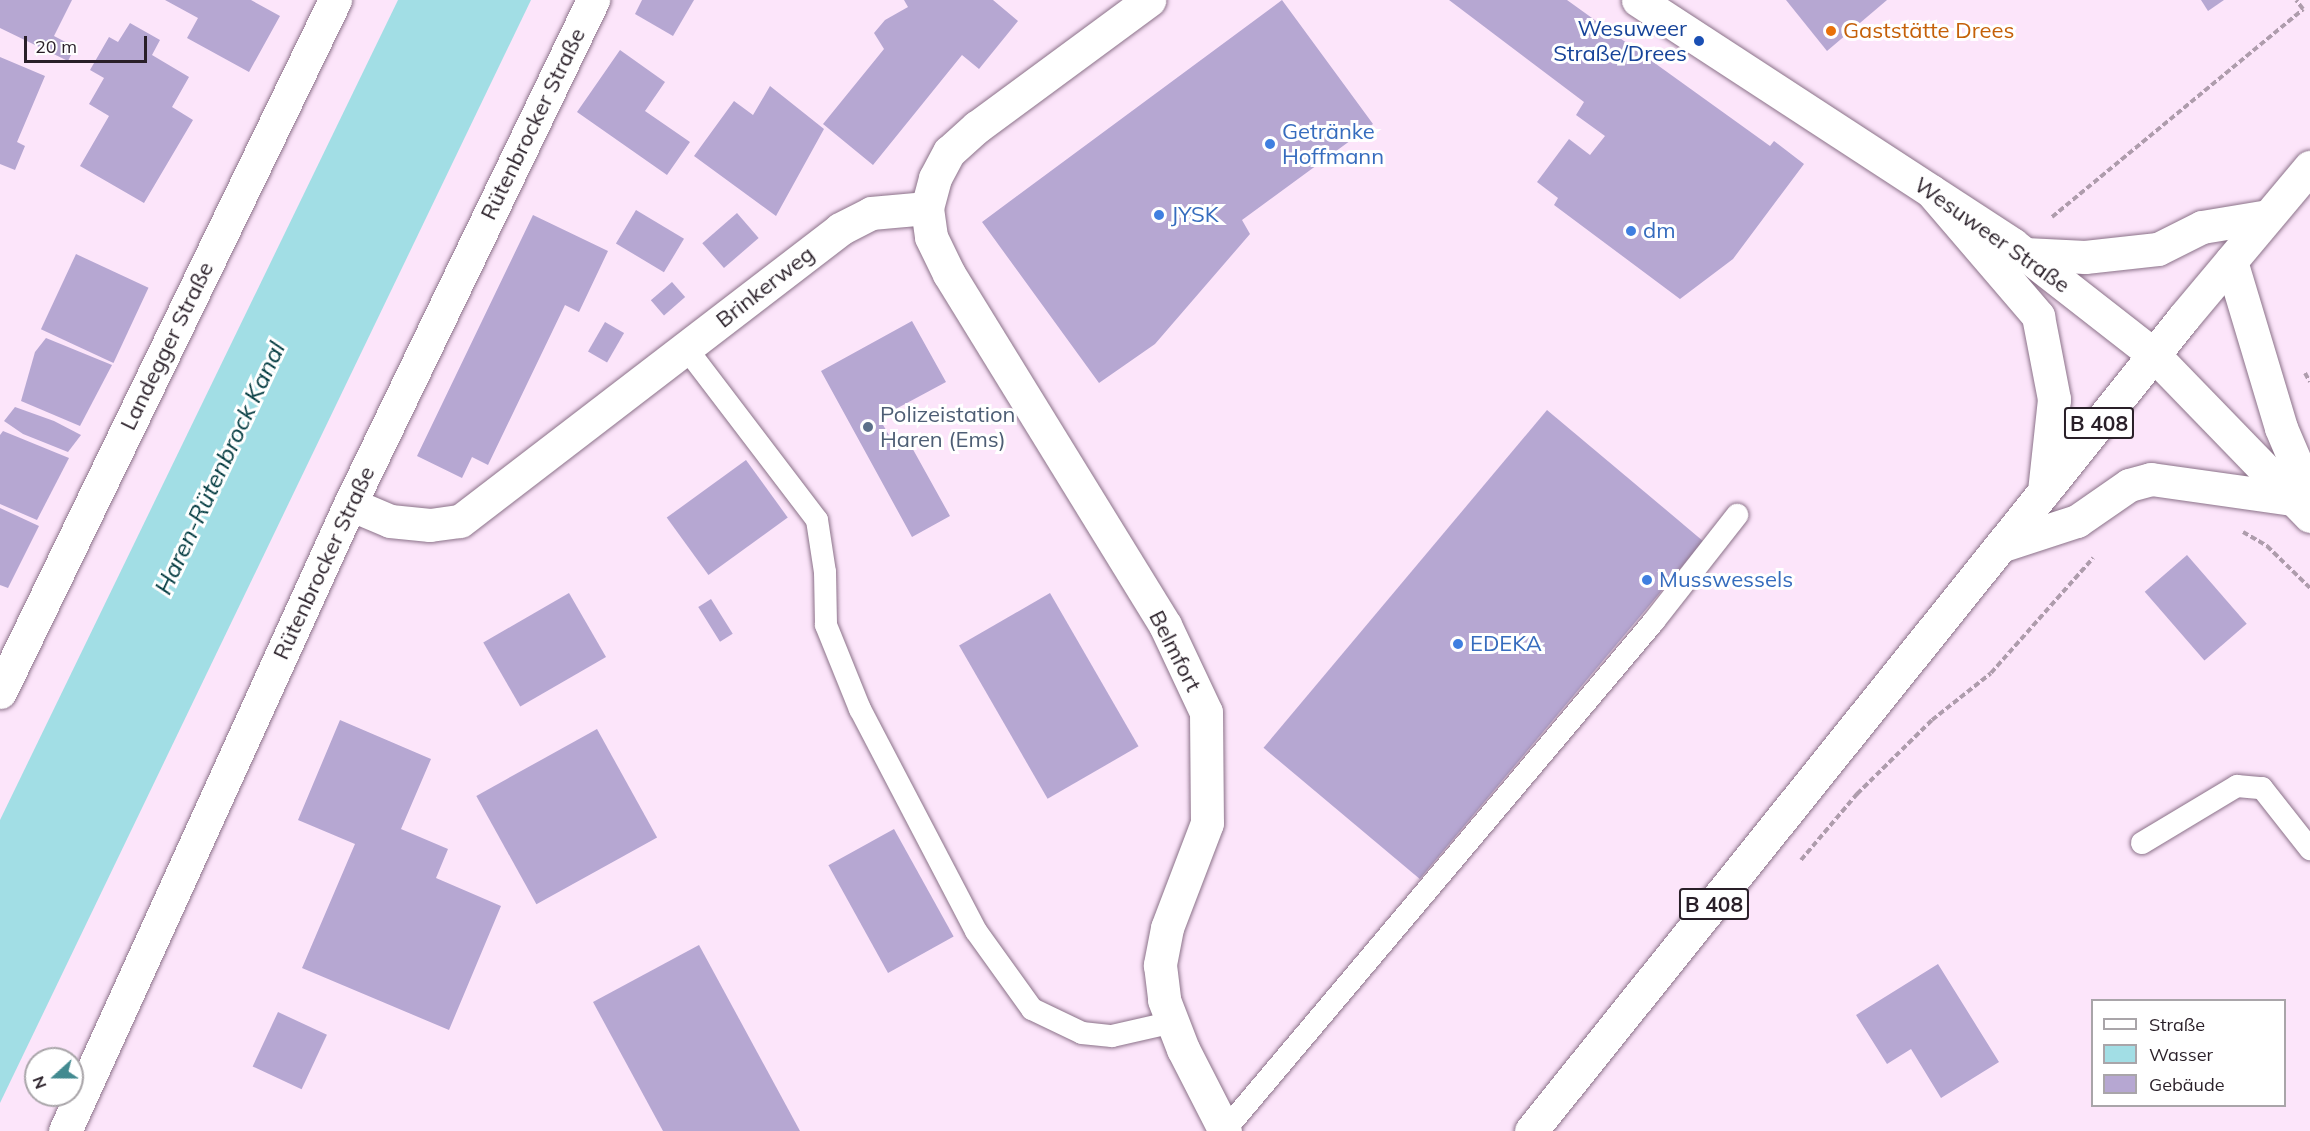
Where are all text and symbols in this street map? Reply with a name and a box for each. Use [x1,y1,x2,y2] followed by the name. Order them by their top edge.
[1553,15,1687,66] place label: Wesuweer Straße/Drees
[1843,18,2014,44] place label: Gaststätte Drees
[27,24,150,62] scale bar
[475,24,591,224] street label: Rütenbrocker Straße
[1824,24,1838,38] marker: Gaststätte Drees
[1692,34,1706,48] marker: Wesuweer Straße/Drees
[35,35,77,58] text: 20 m
[1282,118,1384,170] place label: Getränke Hoffmann
[1263,137,1277,151] marker: Getränke Hoffmann
[1909,171,2075,299] street label: Wesuweer Straße
[1171,202,1219,228] place label: JYSK
[1152,208,1166,222] marker: JYSK
[1643,218,1676,244] place label: dm
[1624,224,1638,238] marker: dm
[711,241,819,333] street label: Brinkerweg
[115,258,219,434] street label: Landegger Straße
[149,337,291,599] water label: Haren-Rütenbrock Kanal
[880,401,1015,452] place label: Polizeistation Haren (Ems)
[2063,405,2135,441] road number: B 408
[861,420,875,434] marker: Polizeistation Haren (Ems)
[268,462,380,664] street label: Rütenbrocker Straße
[1659,567,1793,593] place label: Musswessels
[1640,573,1654,587] marker: Musswessels
[1143,606,1207,696] street label: Belmfort
[1470,631,1542,657] place label: EDEKA
[1451,637,1465,651] marker: EDEKA
[1678,886,1750,922] road number: B 408
[2091,999,2286,1107] legend
[2149,1013,2205,1036] text: Straße
[2149,1043,2213,1066] text: Wasser
[24,1047,84,1107] north arrow
[2149,1073,2225,1096] text: Gebäude
[28,1074,51,1092] text: N

